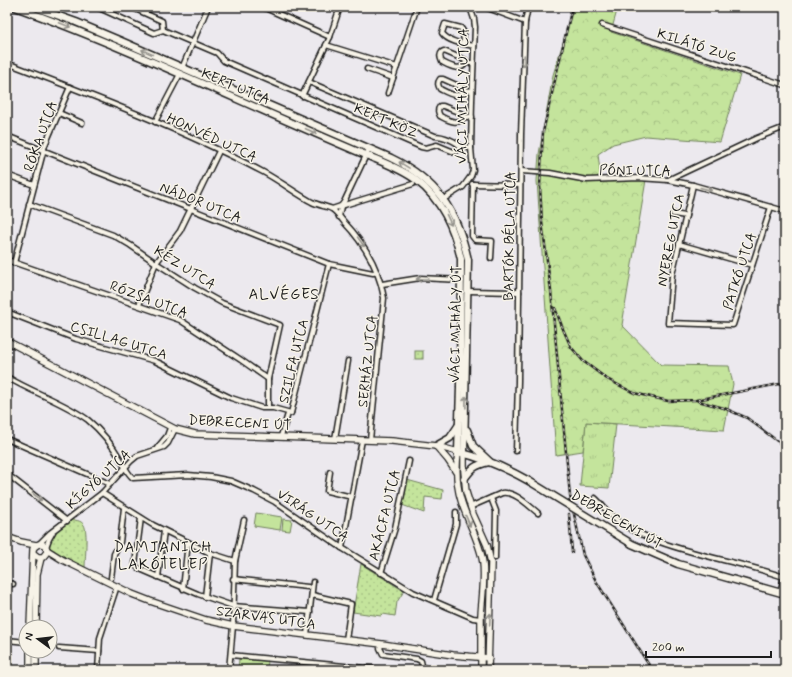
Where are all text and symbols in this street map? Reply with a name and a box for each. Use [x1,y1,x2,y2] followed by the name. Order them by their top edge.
[58,22,70,30] one-way arrow
[655,25,739,67] street label: KILÁTÓ ZUG
[453,28,473,164] street label: VÁCI MIHÁLY UTCA
[141,48,153,55] one-way arrow
[520,54,527,67] one-way arrow
[199,64,273,109] street label: KERT UTCA
[20,98,62,174] street label: RÓKA UTCA
[351,99,421,143] street label: KERT KÖZ
[164,109,260,167] street label: HONVÉD UTCA
[304,128,316,135] one-way arrow
[398,161,410,169] one-way arrow
[599,161,671,181] street label: PÓNI UTCA
[500,171,520,301] street label: BARTÓK BÉLA UTCA
[157,178,244,227] street label: NÁDOR UTCA
[699,186,712,193] one-way arrow
[653,192,689,288] street label: NYEREG UTCA
[446,214,453,226] one-way arrow
[719,230,761,312] street label: PATKÓ UTCA
[357,237,365,248] one-way arrow
[150,242,219,294] street label: KÉZ UTCA
[446,265,466,383] street label: VÁCI MIHÁLY ÚT
[416,275,429,283] one-way arrow
[107,277,190,323] street label: RÓZSA UTCA
[248,284,320,305] district label: ALVÉGES
[354,314,382,408] street label: SERHÁZ UTCA
[275,317,313,405] street label: SZILFA UTCA
[68,318,169,364] street label: CSILLAG UTCA
[462,396,470,409] one-way arrow
[188,411,292,435] street label: DEBRECENI ÚT
[63,446,135,514] street label: KÍGYÓ UTCA
[365,468,405,563] street label: AKÁCFA UTCA
[273,485,352,546] street label: VIRÁG UTCA
[567,486,666,553] street label: DEBRECENI ÚT
[32,492,43,501] one-way arrow
[465,514,473,526] one-way arrow
[114,538,212,575] district label: DAMJANICH LAKÓTELEP
[215,602,317,634] street label: SZARVAS UTCA
[486,613,493,626] one-way arrow
[18,619,58,659] north arrow
[22,631,37,642] text: N
[646,633,771,659] scale bar
[652,640,685,656] text: 200 m

